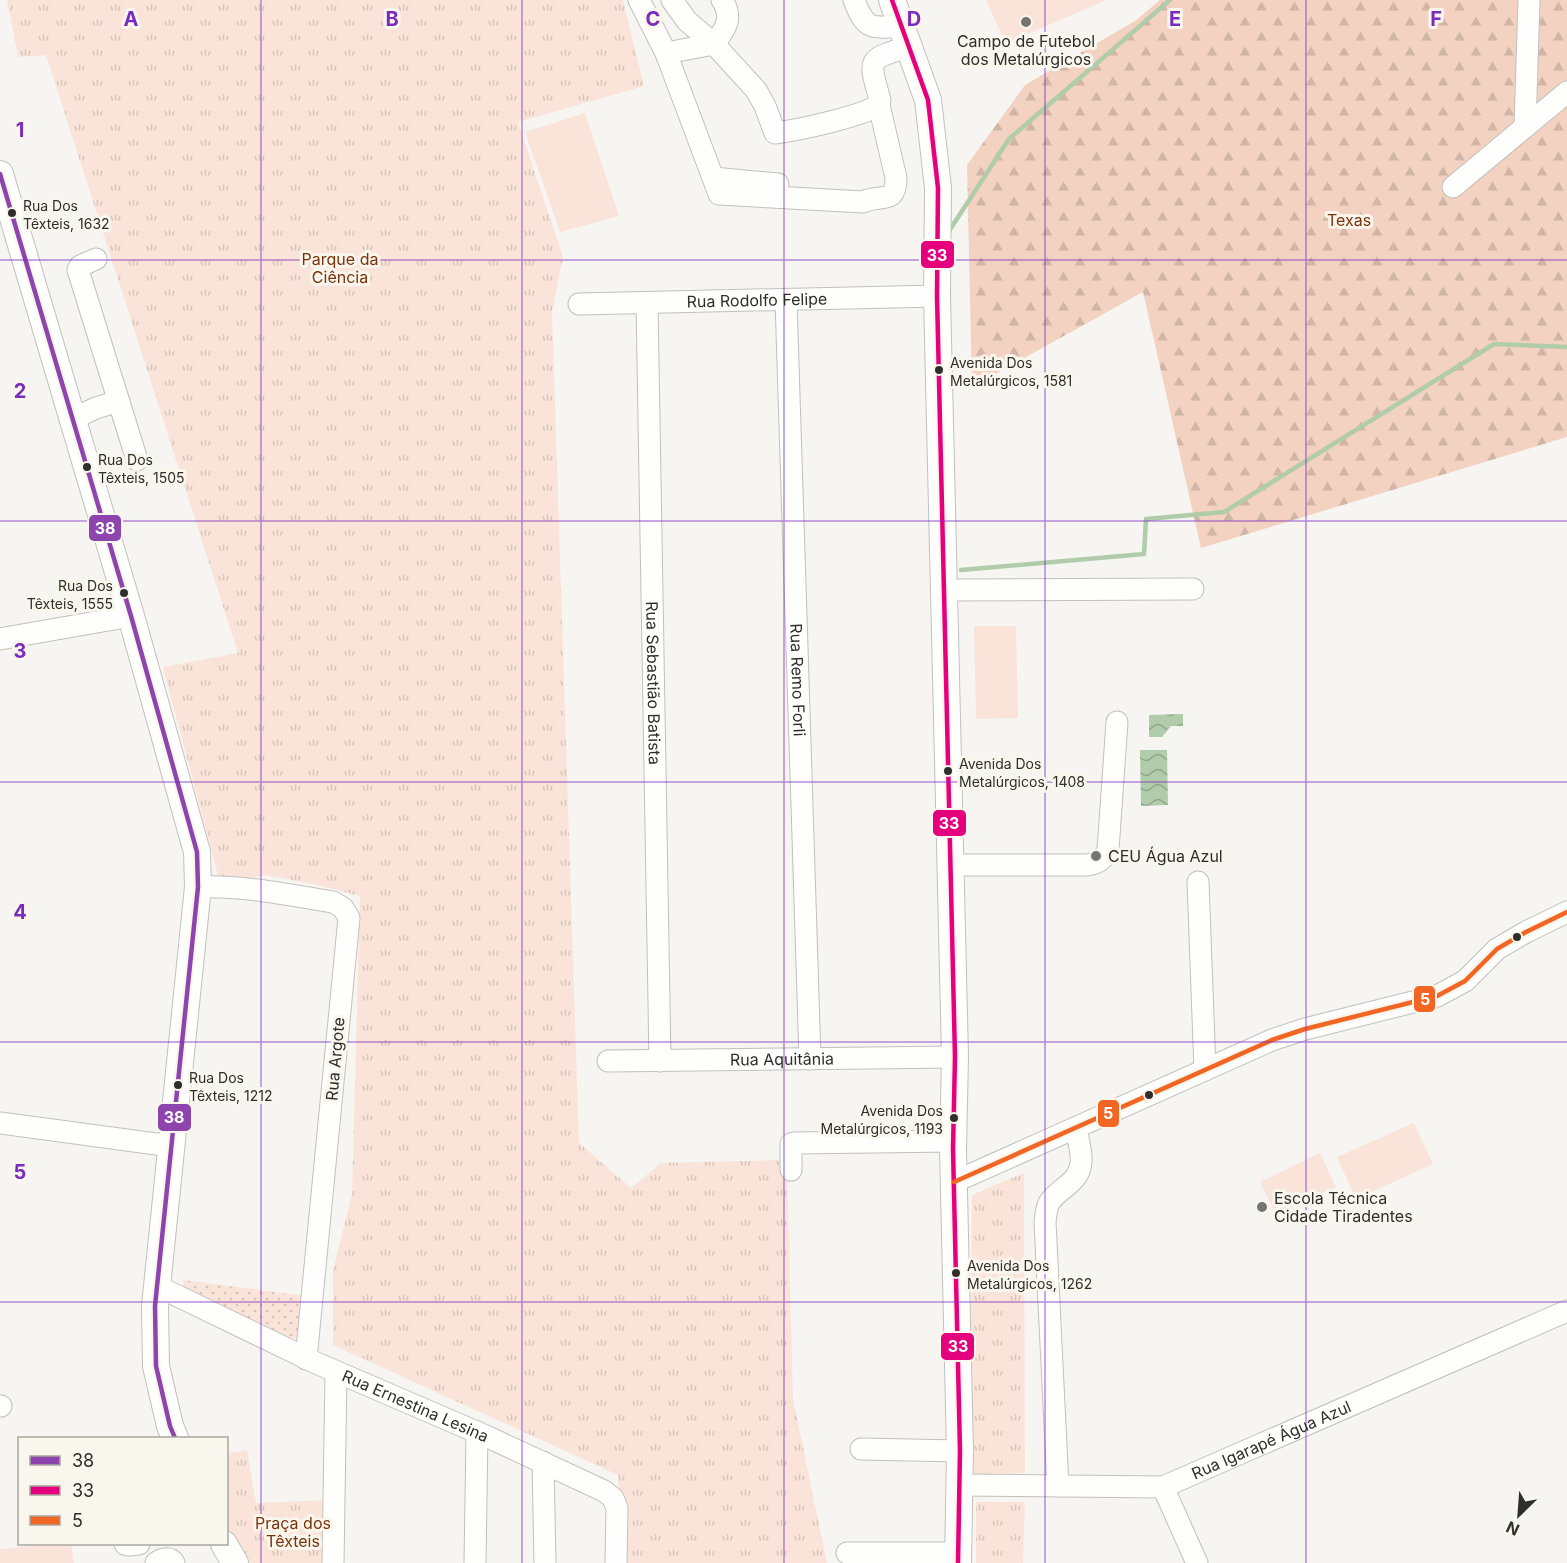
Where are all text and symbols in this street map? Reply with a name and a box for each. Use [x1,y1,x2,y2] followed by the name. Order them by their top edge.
[124,7,139,31] text: A
[385,7,399,31] text: B
[646,7,660,31] text: C
[907,7,921,31] text: D
[1169,7,1181,31] text: E
[1430,7,1442,31] text: F
[1019,15,1033,29] marker: Campo de Futebol dos Metalúrgicos
[957,31,1095,69] place label: Campo de Futebol dos Metalúrgicos
[16,118,24,142] text: 1
[23,197,110,232] place label: Rua Dos Têxteis, 1632
[6,207,18,219] marker: Rua Dos Têxteis, 1632
[1327,210,1371,230] park label: Texas
[920,240,955,269] line badge: 33
[927,245,947,265] text: 33
[302,249,378,287] park label: Parque da Ciência
[686,288,828,312] street label: Rua Rodolfo Felipe
[950,354,1072,389] place label: Avenida Dos Metalúrgicos, 1581
[933,364,945,376] marker: Avenida Dos Metalúrgicos, 1581
[14,379,26,403] text: 2
[98,451,185,486] place label: Rua Dos Têxteis, 1505
[81,461,93,473] marker: Rua Dos Têxteis, 1505
[88,514,122,542] line badge: 38
[95,518,115,538] text: 38
[27,577,113,612] place label: Rua Dos Têxteis, 1555
[118,587,130,599] marker: Rua Dos Têxteis, 1555
[642,601,665,765] street label: Rua Sebastião Batista
[786,623,810,737] street label: Rua Remo Forli
[14,639,26,663] text: 3
[959,755,1085,790] place label: Avenida Dos Metalúrgicos, 1408
[942,765,954,777] marker: Avenida Dos Metalúrgicos, 1408
[932,809,967,837] line badge: 33
[939,813,959,833] text: 33
[1108,846,1223,866] place label: CEU Água Azul
[1089,849,1103,863] marker: CEU Água Azul
[13,900,27,924] text: 4
[1511,931,1523,943] unlabelled marker
[1413,985,1436,1013] line badge: 5
[1420,989,1430,1009] text: 5
[321,1016,349,1102] street label: Rua Argote
[730,1048,834,1070] street label: Rua Aquitânia
[189,1069,273,1104] place label: Rua Dos Têxteis, 1212
[172,1079,184,1091] marker: Rua Dos Têxteis, 1212
[1143,1089,1155,1101] unlabelled marker
[1097,1099,1120,1128] line badge: 5
[821,1102,943,1137] place label: Avenida Dos Metalúrgicos, 1193
[157,1103,192,1132] line badge: 38
[1103,1103,1113,1123] text: 5
[164,1107,184,1127] text: 38
[948,1112,960,1124] marker: Avenida Dos Metalúrgicos, 1193
[14,1160,26,1184] text: 5
[1274,1188,1413,1226] place label: Escola Técnica Cidade Tiradentes
[1255,1200,1269,1214] marker: Escola Técnica Cidade Tiradentes
[967,1257,1092,1292] place label: Avenida Dos Metalúrgicos, 1262
[950,1267,962,1279] marker: Avenida Dos Metalúrgicos, 1262
[940,1332,975,1361] line badge: 33
[948,1336,968,1356] text: 33
[339,1365,492,1446] street label: Rua Ernestina Lesina
[1188,1396,1354,1483] street label: Rua Igarapé Água Azul
[18,1437,228,1545] legend
[72,1450,94,1471] text: 38
[72,1480,94,1501] text: 33
[1489,1485,1549,1545] north arrow
[72,1510,83,1531] text: 5
[255,1513,331,1551] park label: Praça dos Têxteis
[1503,1517,1522,1540] text: N

